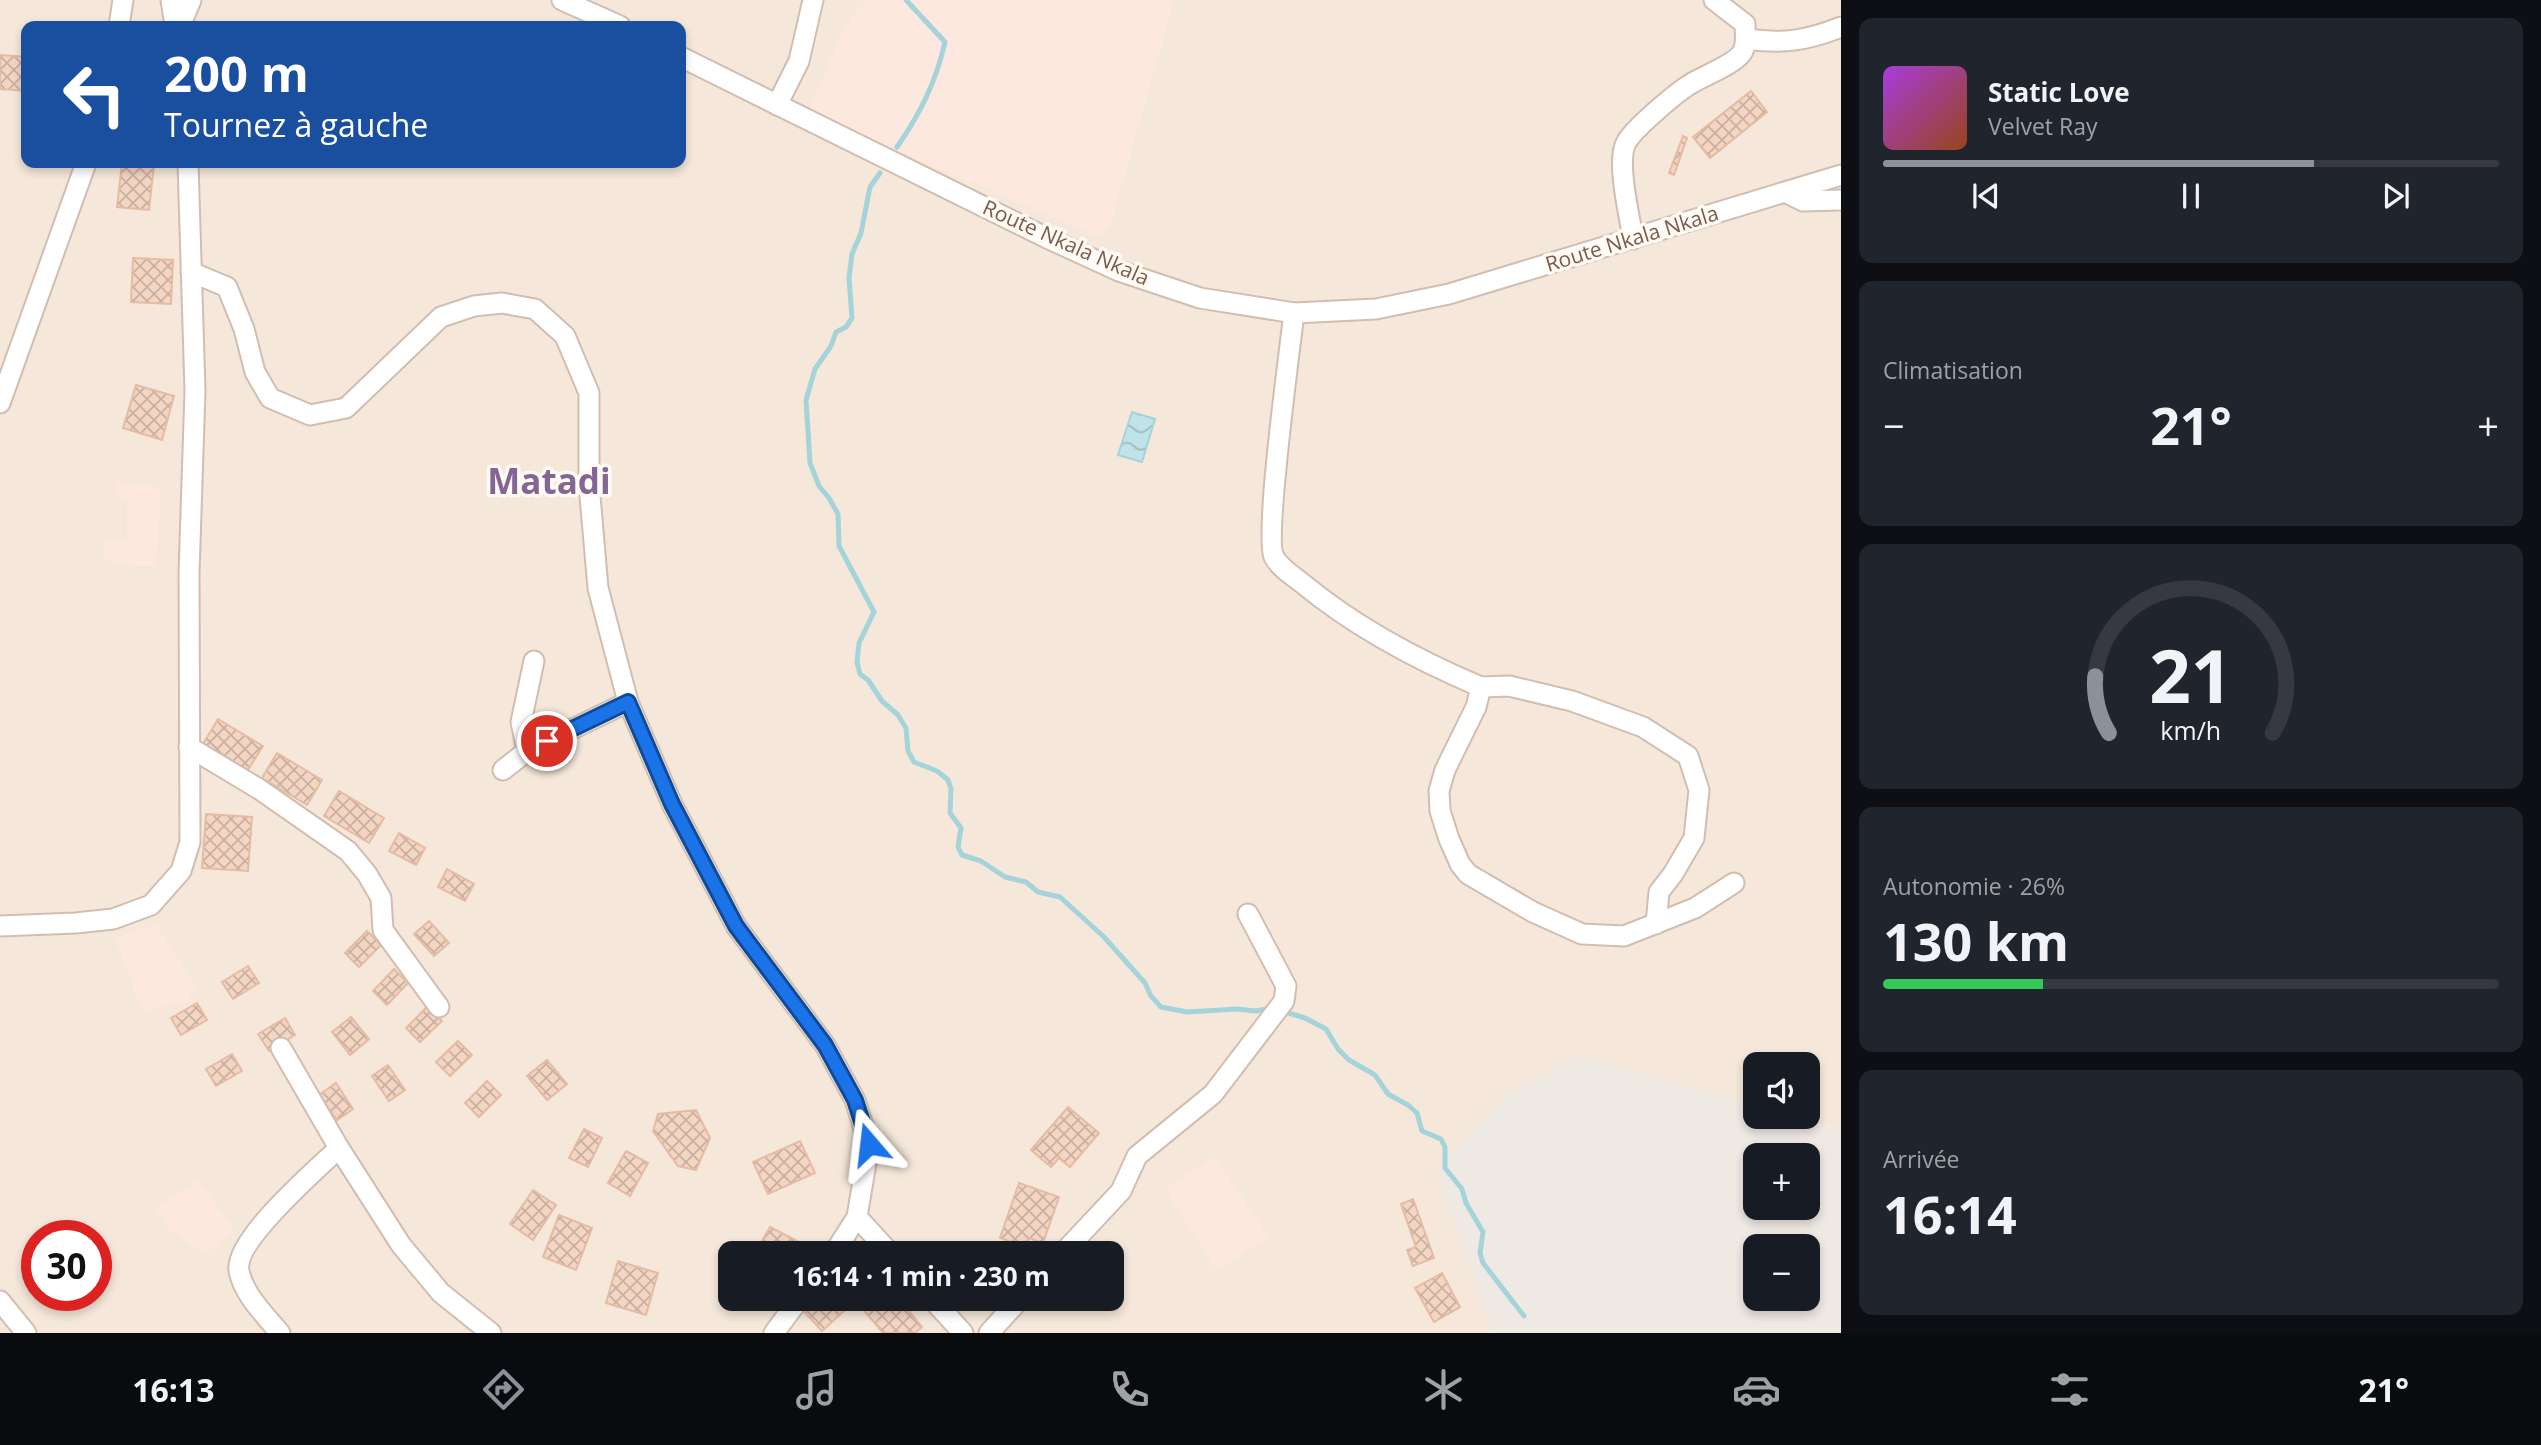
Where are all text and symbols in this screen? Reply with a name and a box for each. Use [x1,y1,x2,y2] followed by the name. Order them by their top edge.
[164,40,309,106] text: 200 m
[49,49,140,140] icon: left
[1988,74,2130,110] text: Static Love
[164,103,428,146] text: Tournez à gauche
[1988,110,2098,142] text: Velvet Ray
[1967,177,2005,215] icon: previous
[2172,177,2210,215] icon: pause
[2377,177,2415,215] icon: next
[979,193,1154,291] street label: Route Nkala Nkala
[1542,198,1722,278] street label: Route Nkala Nkala
[1883,354,2023,386] text: Climatisation
[2150,389,2232,460] text: 21°
[1883,399,1905,451] text: −
[2477,399,2499,451] text: +
[487,457,611,504] district label: Matadi
[2149,625,2233,724] text: 21
[517,711,577,771] pin
[2161,712,2221,746] text: km/h
[528,722,566,760] icon: arrive
[1883,870,2065,902] text: Autonomie · 26%
[1883,905,2069,976] text: 130 km
[1743,1052,1820,1311] map controls
[1743,1052,1820,1129] button: sound
[832,1107,906,1181] position arrow
[1743,1143,1820,1220] button: +
[1883,1143,1959,1175] text: Arrivée
[1883,1178,2017,1249] text: 16:14
[21,1220,112,1311] speed limit sign: 30
[1743,1234,1820,1311] button: −
[792,1258,1050,1294] text: 16:14 · 1 min · 230 m
[479,1365,528,1414] icon: directions
[792,1365,841,1414] icon: music
[1105,1365,1154,1414] icon: phone
[1419,1365,1468,1414] icon: climate
[1732,1365,1781,1414] icon: car
[2045,1365,2094,1414] icon: filters
[132,1368,214,1411] text: 16:13
[2359,1368,2409,1411] text: 21°

